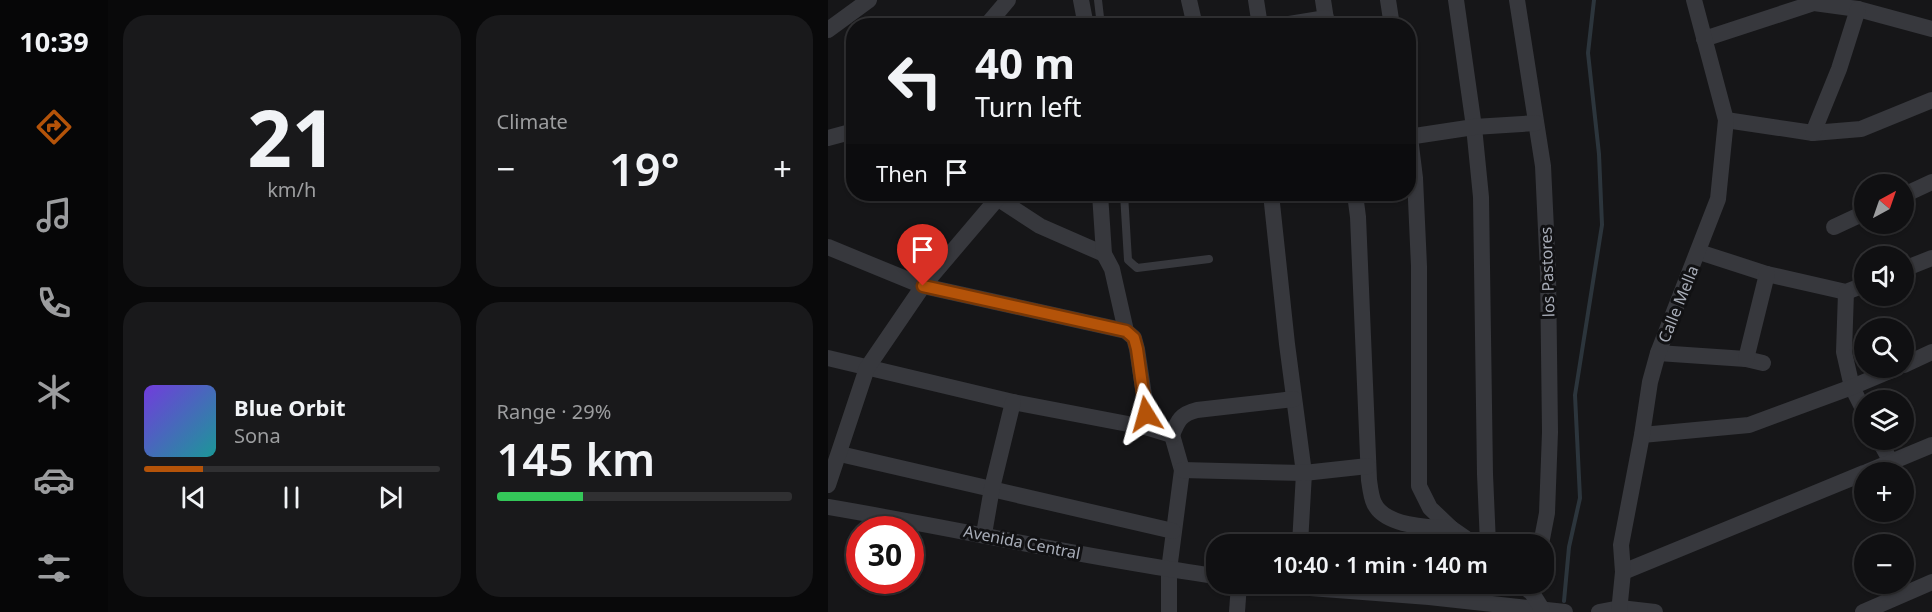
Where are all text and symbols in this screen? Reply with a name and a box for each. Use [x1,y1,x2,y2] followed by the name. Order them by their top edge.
[19,23,89,60] text: 10:39
[975,34,1075,91] text: 40 m
[876,42,954,120] icon: left
[247,84,336,190] text: 21
[975,88,1081,125] text: Turn left
[33,106,75,148] icon: directions
[497,108,568,135] text: Climate
[609,138,680,199] text: 19°
[497,146,515,191] text: −
[773,146,792,191] text: +
[940,156,973,189] icon: arrive
[876,158,928,188] text: Then
[1854,174,1914,234] north arrow
[1854,174,1914,594] map controls
[267,176,316,203] text: km/h
[33,194,75,236] icon: music
[897,224,948,286] pin
[1534,226,1560,318] street label: los Pastores
[906,233,939,266] icon: arrive
[1854,246,1914,306] button: sound
[1653,262,1703,346] street label: Calle Mella
[33,282,75,324] icon: phone
[1854,318,1914,378] button: search
[33,371,75,413] icon: climate
[1114,382,1178,446] position arrow
[1854,390,1914,450] button: layers
[234,392,346,422] text: Blue Orbit
[497,398,611,425] text: Range · 29%
[234,422,281,449] text: Sona
[497,428,655,489] text: 145 km
[33,459,75,501] icon: car
[1854,462,1914,522] button: +
[177,481,210,514] icon: previous
[275,481,308,514] icon: pause
[374,481,407,514] icon: next
[846,516,924,594] speed limit sign: 30
[962,520,1082,564] street label: Avenida Central
[1854,534,1914,594] button: −
[33,547,75,589] icon: filters
[1272,549,1488,579] text: 10:40 · 1 min · 140 m

